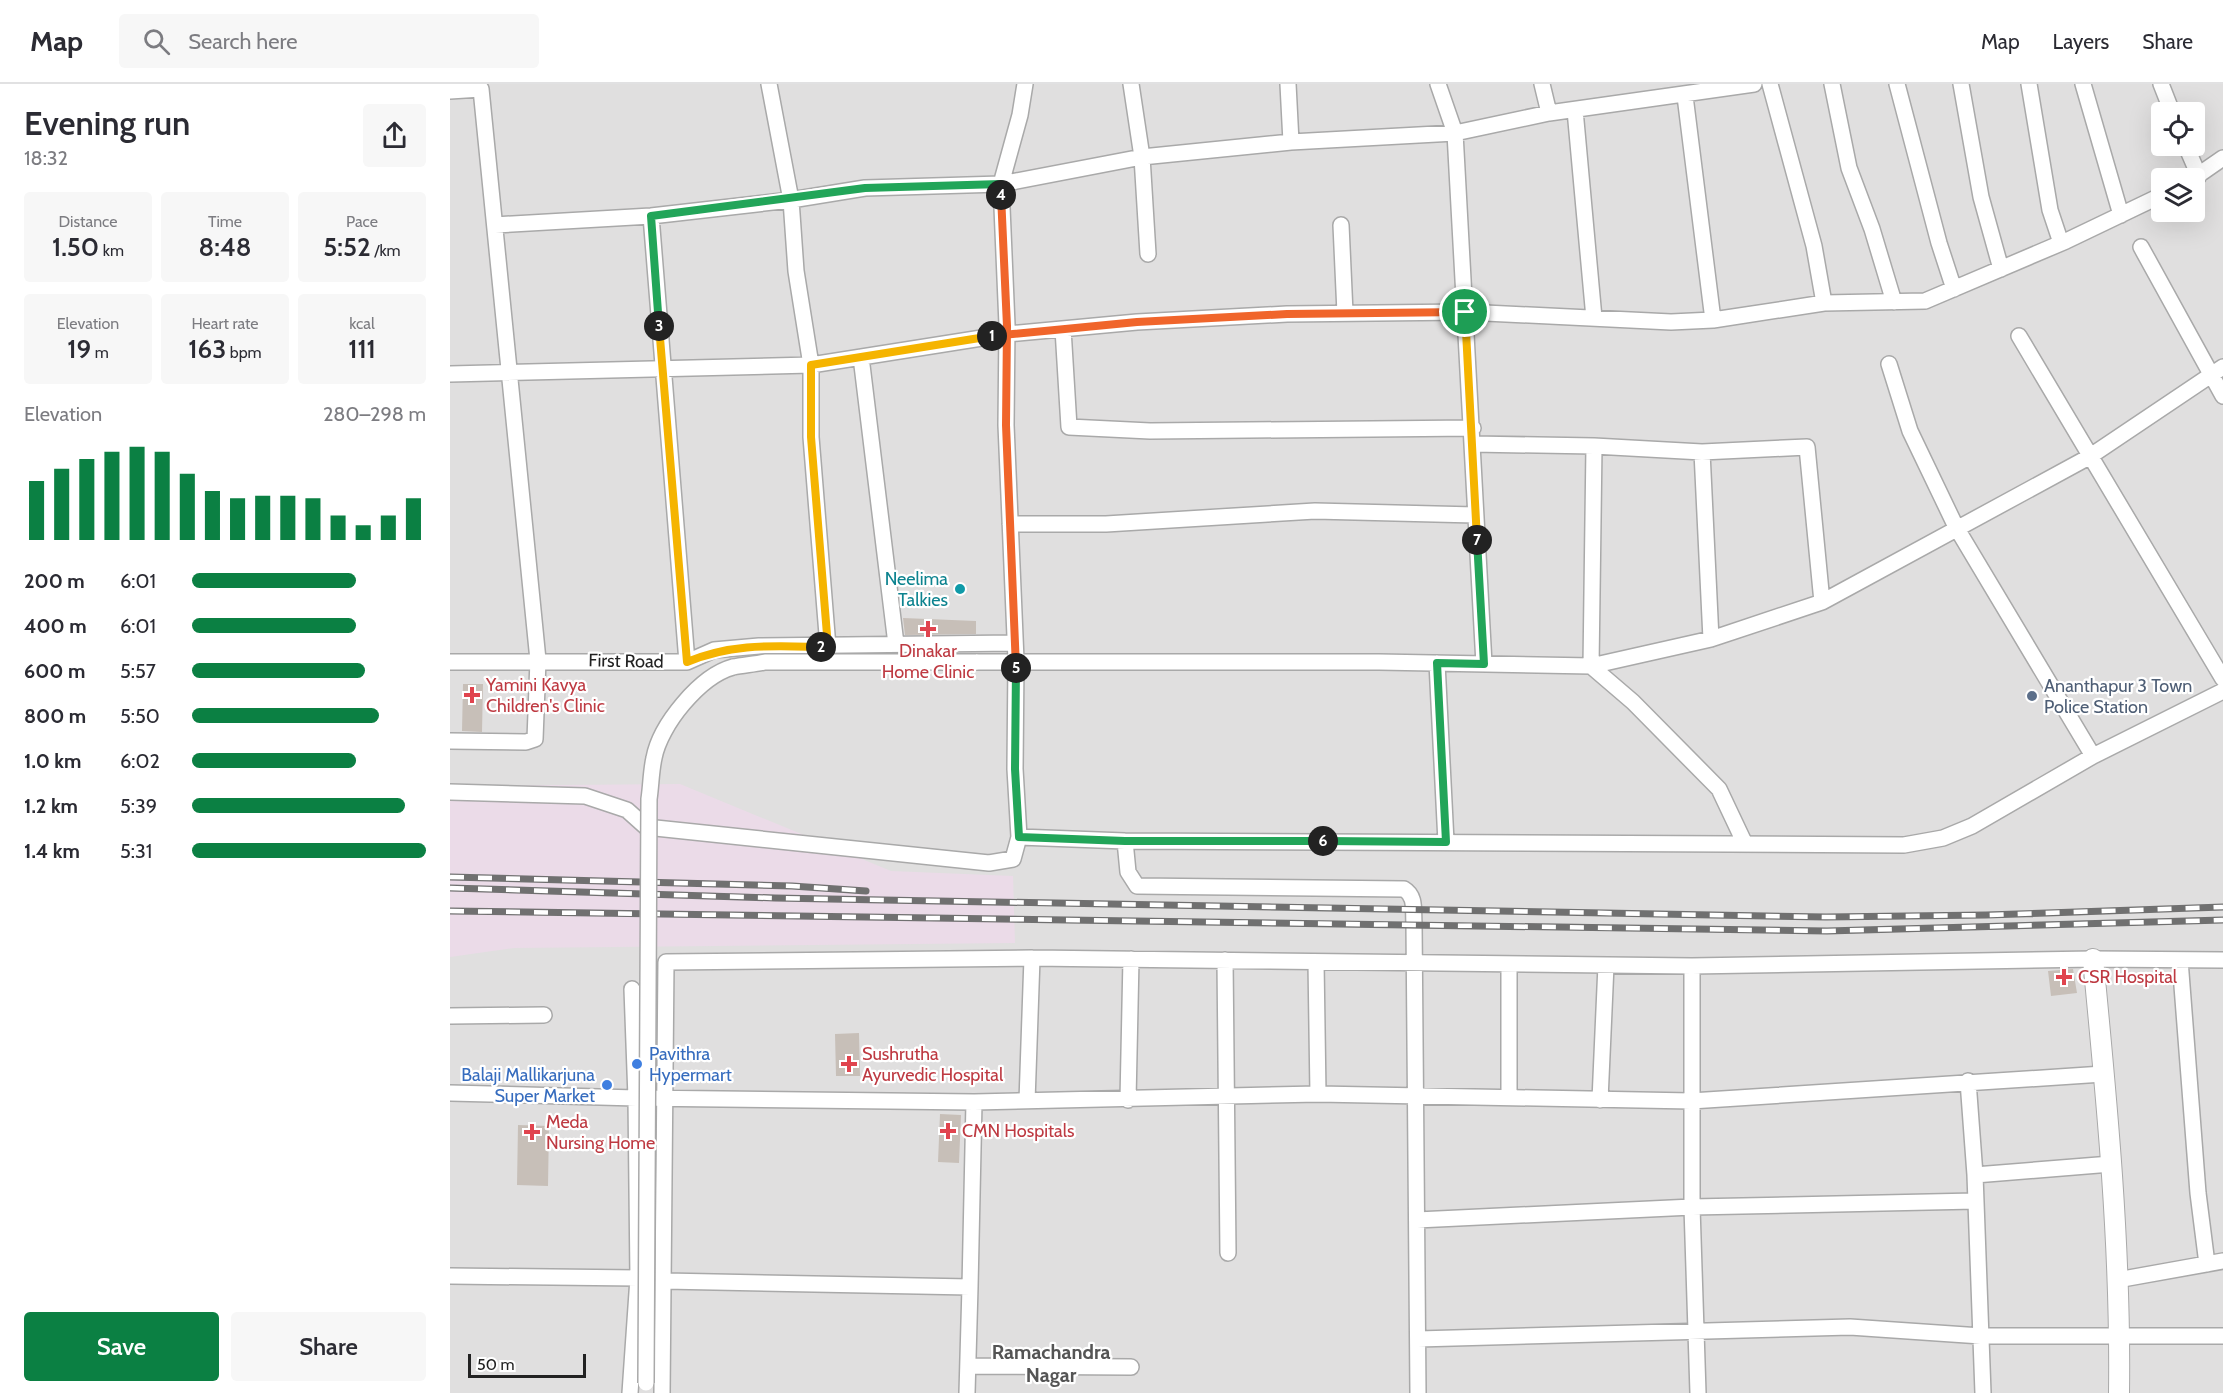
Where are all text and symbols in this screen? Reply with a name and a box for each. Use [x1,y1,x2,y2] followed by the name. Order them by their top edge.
[119,14,539,68] search box
[30,24,83,58] text: Map
[140,25,173,58] icon: search
[188,28,297,55] text: Search here
[1981,29,2020,54] text: Map
[2053,29,2109,54] text: Layers
[2142,29,2193,54] text: Share
[2151,102,2205,222] map controls
[2151,102,2205,156] button: locate
[24,103,190,143] text: Evening run
[363,104,426,167] button: share
[24,146,68,170] text: 18:32
[2151,168,2205,222] button: layers
[986,180,1016,210] pin: 4
[996,185,1006,204] text: 4
[59,212,117,231] text: Distance
[208,212,242,231] text: Time
[346,212,378,231] text: Pace
[52,231,99,263] text: 1.50
[199,231,251,263] text: 8:48
[323,231,371,263] text: 5:52
[99,241,124,260] text: km
[371,241,401,260] text: /km
[1439,286,1490,337] pin
[1448,295,1481,328] icon: arrive
[644,311,674,341] pin: 3
[57,314,119,333] text: Elevation
[192,314,258,333] text: Heart rate
[349,314,375,333] text: kcal
[655,316,663,335] text: 3
[977,321,1007,351] pin: 1
[989,326,995,345] text: 1
[67,333,91,365] text: 19
[188,333,226,365] text: 163
[348,333,376,365] text: 111
[91,343,109,362] text: m
[226,343,262,362] text: bpm
[24,402,102,426] text: Elevation
[323,402,426,426] text: 280–298 m
[1462,525,1492,555] pin: 7
[1473,530,1481,549] text: 7
[885,568,948,611] place label: Neelima Talkies
[24,569,85,593] text: 200 m
[120,569,156,593] text: 6:01
[953,582,967,596] marker: Neelima Talkies
[24,614,87,638] text: 400 m
[120,614,156,638] text: 6:01
[919,620,937,638] marker: Dinakar Home Clinic
[806,632,836,662] pin: 2
[817,637,825,656] text: 2
[882,640,974,683] place label: Dinakar Home Clinic
[588,649,664,673] street label: First Road
[1001,653,1031,683] pin: 5
[1012,658,1020,677] text: 5
[24,659,85,683] text: 600 m
[120,659,156,683] text: 5:57
[485,674,605,717] place label: Yamini Kavya Children's Clinic
[2044,675,2192,718] place label: Ananthapur 3 Town Police Station
[463,686,481,704] marker: Yamini Kavya Children's Clinic
[2025,689,2039,703] marker: Ananthapur 3 Town Police Station
[24,704,86,728] text: 800 m
[120,704,160,728] text: 5:50
[24,749,81,773] text: 1.0 km
[120,749,160,773] text: 6:02
[24,794,78,818] text: 1.2 km
[120,794,157,818] text: 5:39
[1308,826,1338,856] pin: 6
[1319,831,1328,850] text: 6
[24,839,80,863] text: 1.4 km
[120,839,152,863] text: 5:31
[2078,966,2178,988] place label: CSR Hospital
[2055,968,2073,986] marker: CSR Hospital
[649,1043,732,1086] place label: Pavithra Hypermart
[862,1043,1004,1086] place label: Sushrutha Ayurvedic Hospital
[840,1055,858,1073] marker: Sushrutha Ayurvedic Hospital
[630,1057,644,1071] marker: Pavithra Hypermart
[461,1064,595,1107] place label: Balaji Mallikarjuna Super Market
[600,1078,614,1092] marker: Balaji Mallikarjuna Super Market
[546,1111,655,1154] place label: Meda Nursing Home
[962,1120,1074,1142] place label: CMN Hospitals
[939,1122,957,1140] marker: CMN Hospitals
[523,1123,541,1141] marker: Meda Nursing Home
[24,1312,219,1381] button: Save
[231,1312,426,1381] button: Share
[992,1340,1110,1387] district label: Ramachandra Nagar
[468,1351,586,1378] scale bar
[477,1355,514,1374] text: 50 m

